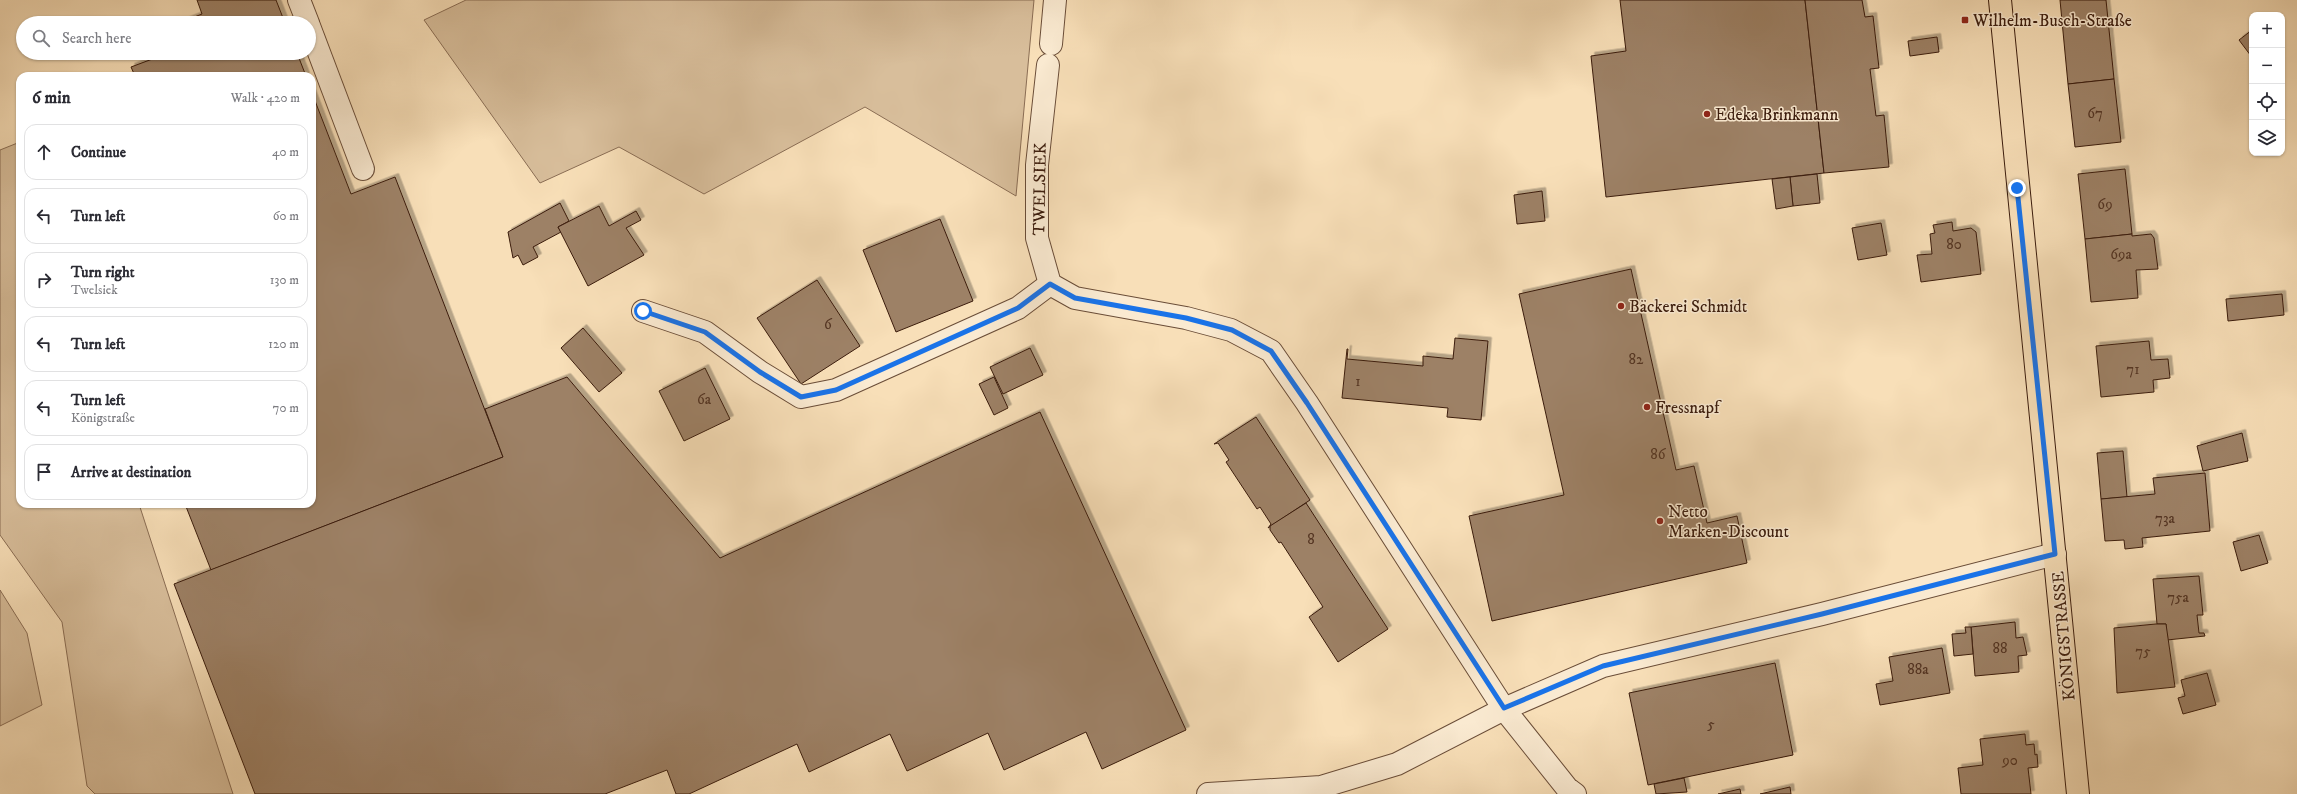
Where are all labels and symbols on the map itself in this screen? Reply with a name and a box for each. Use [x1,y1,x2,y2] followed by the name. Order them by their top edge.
[1972,10,2132,32] place label: Wilhelm-Busch-Straße
[1960,15,1970,25] marker: Wilhelm-Busch-Straße
[1715,104,1838,126] place label: Edeka Brinkmann
[2087,104,2103,123] house number: 67
[1702,109,1712,119] marker: Edeka Brinkmann
[1028,142,1052,236] street label: TWELSIEK
[2008,179,2026,197] route end
[2097,195,2113,214] house number: 69
[1946,235,1962,254] house number: 80
[2110,245,2132,264] house number: 69a
[1629,296,1748,318] place label: Bäckerei Schmidt
[1616,301,1626,311] marker: Bäckerei Schmidt
[634,302,652,320] route start
[824,315,833,334] house number: 6
[1629,350,1644,369] house number: 82
[2126,360,2140,379] house number: 71
[1355,372,1361,391] house number: 1
[697,390,712,409] house number: 6a
[1655,397,1722,419] place label: Fressnapf
[1642,402,1652,412] marker: Fressnapf
[1650,445,1667,464] house number: 86
[1668,501,1789,543] place label: Netto Marken-Discount
[2155,509,2176,528] house number: 73a
[1655,516,1665,526] marker: Netto Marken-Discount
[1307,530,1315,549] house number: 8
[2047,570,2081,702] street label: KÖNIGSTRASSE
[2167,588,2189,607] house number: 75a
[1992,639,2008,658] house number: 88
[2135,642,2151,661] house number: 75
[1907,660,1929,679] house number: 88a
[1707,715,1715,734] house number: 5
[2001,751,2018,770] house number: 90

